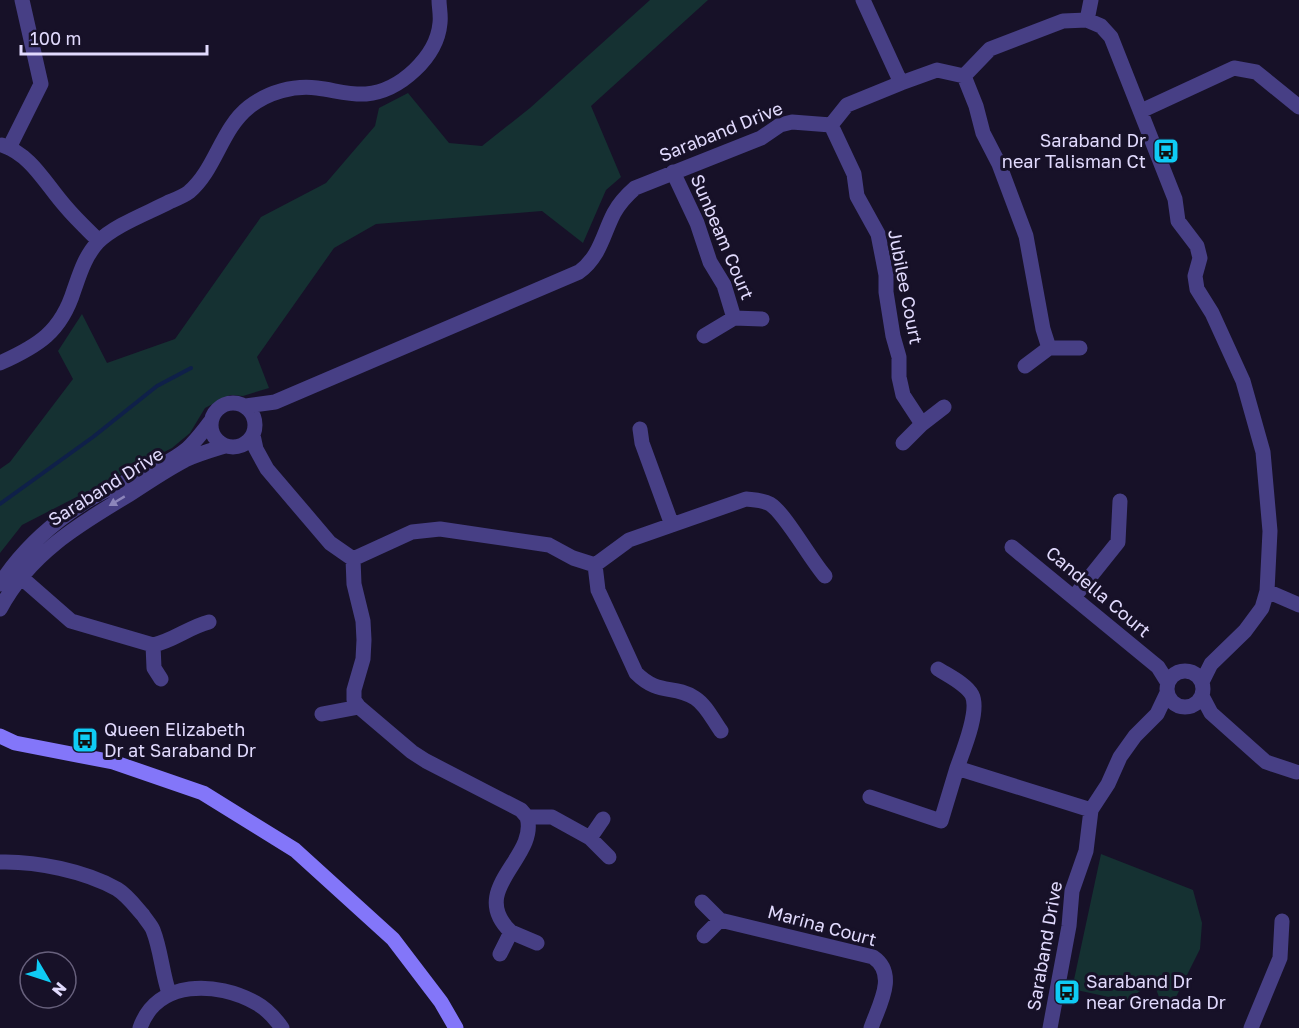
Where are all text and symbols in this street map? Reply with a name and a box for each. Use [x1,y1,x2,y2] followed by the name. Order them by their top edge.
[21,18,207,56] scale bar
[30,27,81,49] text: 100 m
[656,96,786,166] street label: Saraband Drive
[1002,129,1146,172] place label: Saraband Dr near Talisman Ct
[1151,136,1181,166] bus stop icon: Saraband Dr near Talisman Ct
[687,171,759,303] street label: Sunbeam Court
[884,228,928,346] street label: Jubilee Court
[44,442,167,530] street label: Saraband Drive
[109,496,125,507] one-way arrow
[1042,541,1155,641] street label: Candella Court
[104,718,256,761] place label: Queen Elizabeth Dr at Saraband Dr
[70,725,100,755] bus stop icon: Queen Elizabeth Dr at Saraband Dr
[1022,879,1066,1012] street label: Saraband Drive
[765,900,879,950] street label: Marina Court
[18,950,78,1010] north arrow
[1086,970,1226,1013] place label: Saraband Dr near Grenada Dr
[1052,977,1082,1007] bus stop icon: Saraband Dr near Grenada Dr
[48,978,71,1000] text: N

